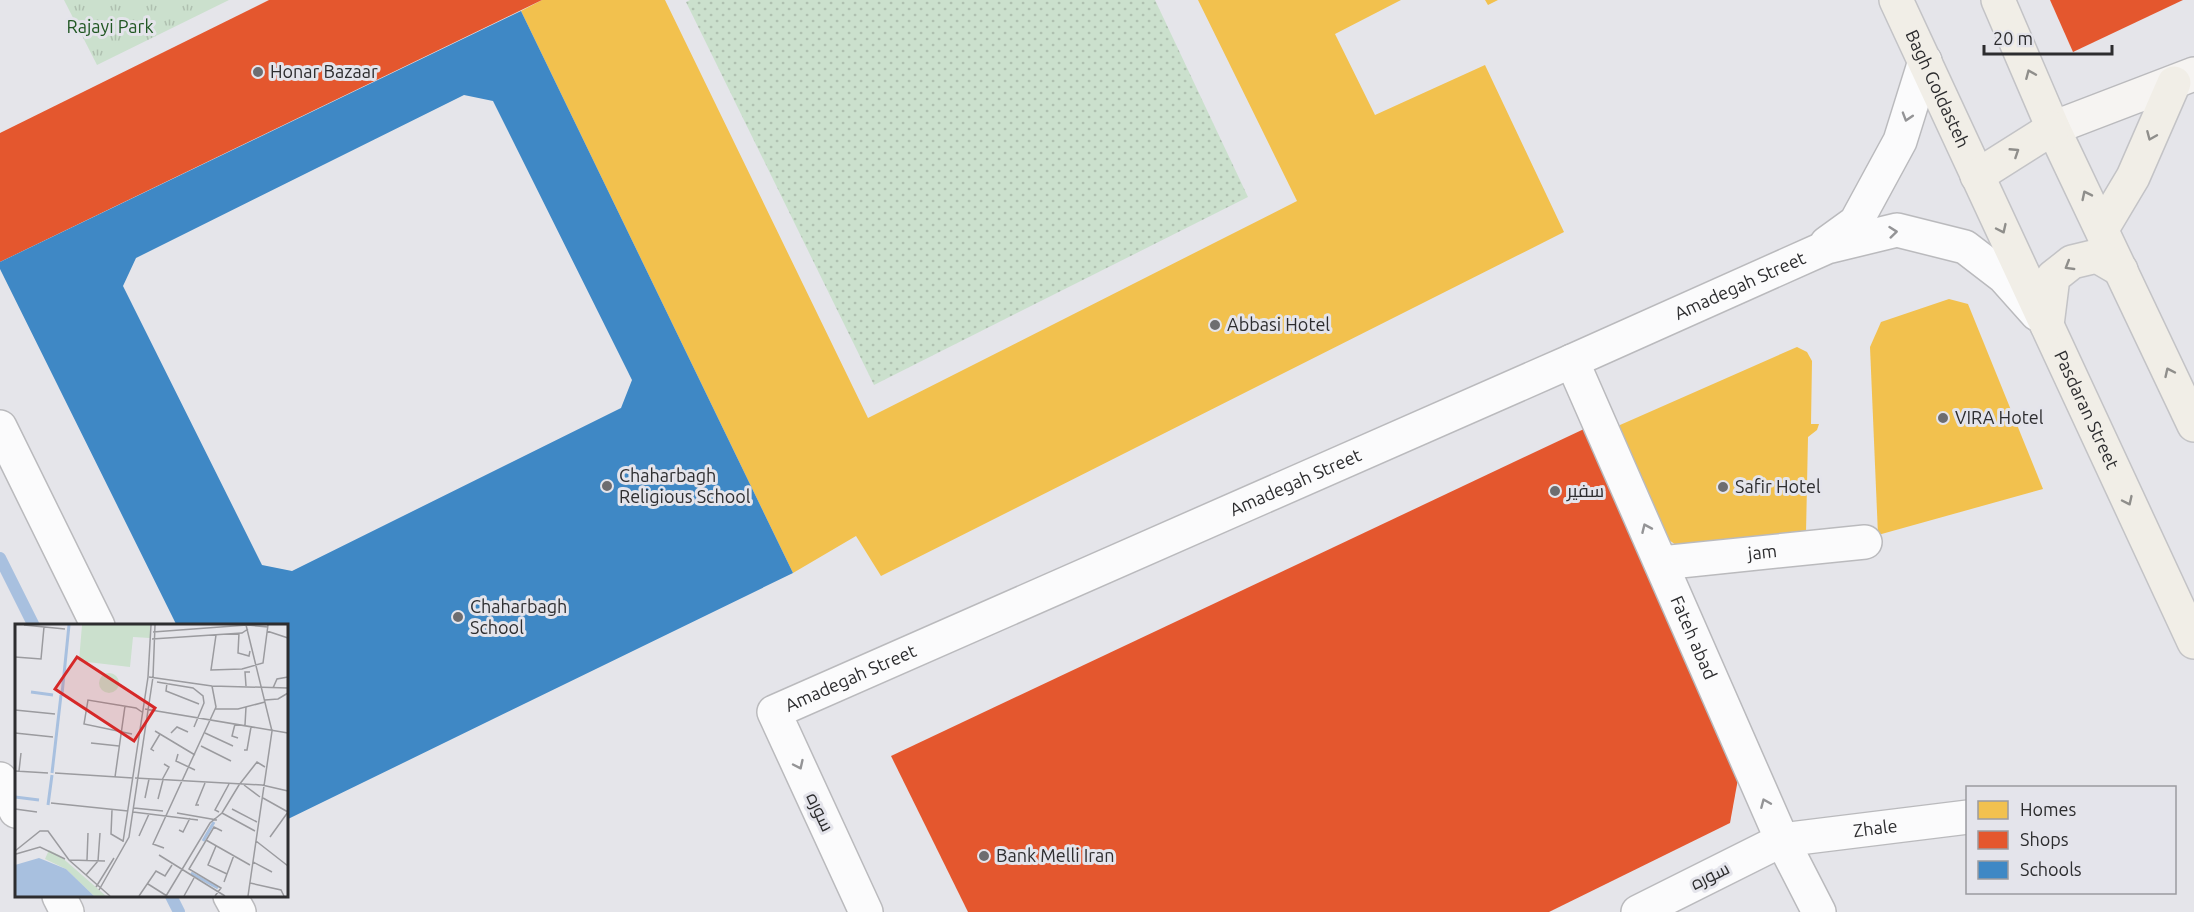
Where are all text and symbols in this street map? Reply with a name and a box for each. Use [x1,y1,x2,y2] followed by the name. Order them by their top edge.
[67,16,153,36] park label: Rajayi Park
[1984,18,2112,56] scale bar
[1902,26,1974,151] street label: Bagh Goldasteh
[1993,28,2033,48] text: 20 m
[270,61,378,81] place label: Honar Bazaar
[251,65,265,79] marker: Honar Bazaar
[2025,70,2037,81] one-way arrow
[1902,111,1914,122] one-way arrow
[2146,130,2158,141] one-way arrow
[2008,148,2019,159] one-way arrow
[2081,191,2093,202] one-way arrow
[1995,223,2007,234] one-way arrow
[1888,226,1897,239] one-way arrow
[1671,247,1808,323] street label: Amadegah Street
[2065,259,2075,270] one-way arrow
[1227,314,1330,334] place label: Abbasi Hotel
[1208,318,1222,332] marker: Abbasi Hotel
[2051,347,2123,472] street label: Pasdaran Street
[2165,367,2177,378] one-way arrow
[1955,407,2044,427] place label: VIRA Hotel
[1936,411,1950,425] marker: VIRA Hotel
[1227,444,1364,519] street label: Amadegah Street
[619,465,751,506] place label: Chaharbagh Religious School
[1735,476,1821,496] place label: Safir Hotel
[600,479,614,493] marker: Chaharbagh Religious School
[1566,480,1604,502] place label: سفیر
[1716,480,1730,494] marker: Safir Hotel
[1548,484,1562,498] marker: سفیر
[2121,495,2133,506] one-way arrow
[1641,523,1653,534] one-way arrow
[1745,540,1778,563] street label: jam
[1667,592,1721,682] street label: Fateh abad
[470,596,567,637] place label: Chaharbagh School
[451,610,465,624] marker: Chaharbagh School
[15,624,288,897] inset map
[782,640,919,715] street label: Amadegah Street
[791,759,803,770] one-way arrow
[1966,786,2176,894] legend
[801,789,839,835] street label: سوره
[1761,798,1773,809] one-way arrow
[2020,799,2077,819] text: Homes
[1852,815,1898,840] street label: Zhale
[2020,829,2069,849] text: Shops
[996,845,1115,865] place label: Bank Melli Iran
[977,849,991,863] marker: Bank Melli Iran
[1687,857,1733,895] street label: سوره
[2020,859,2082,879] text: Schools

